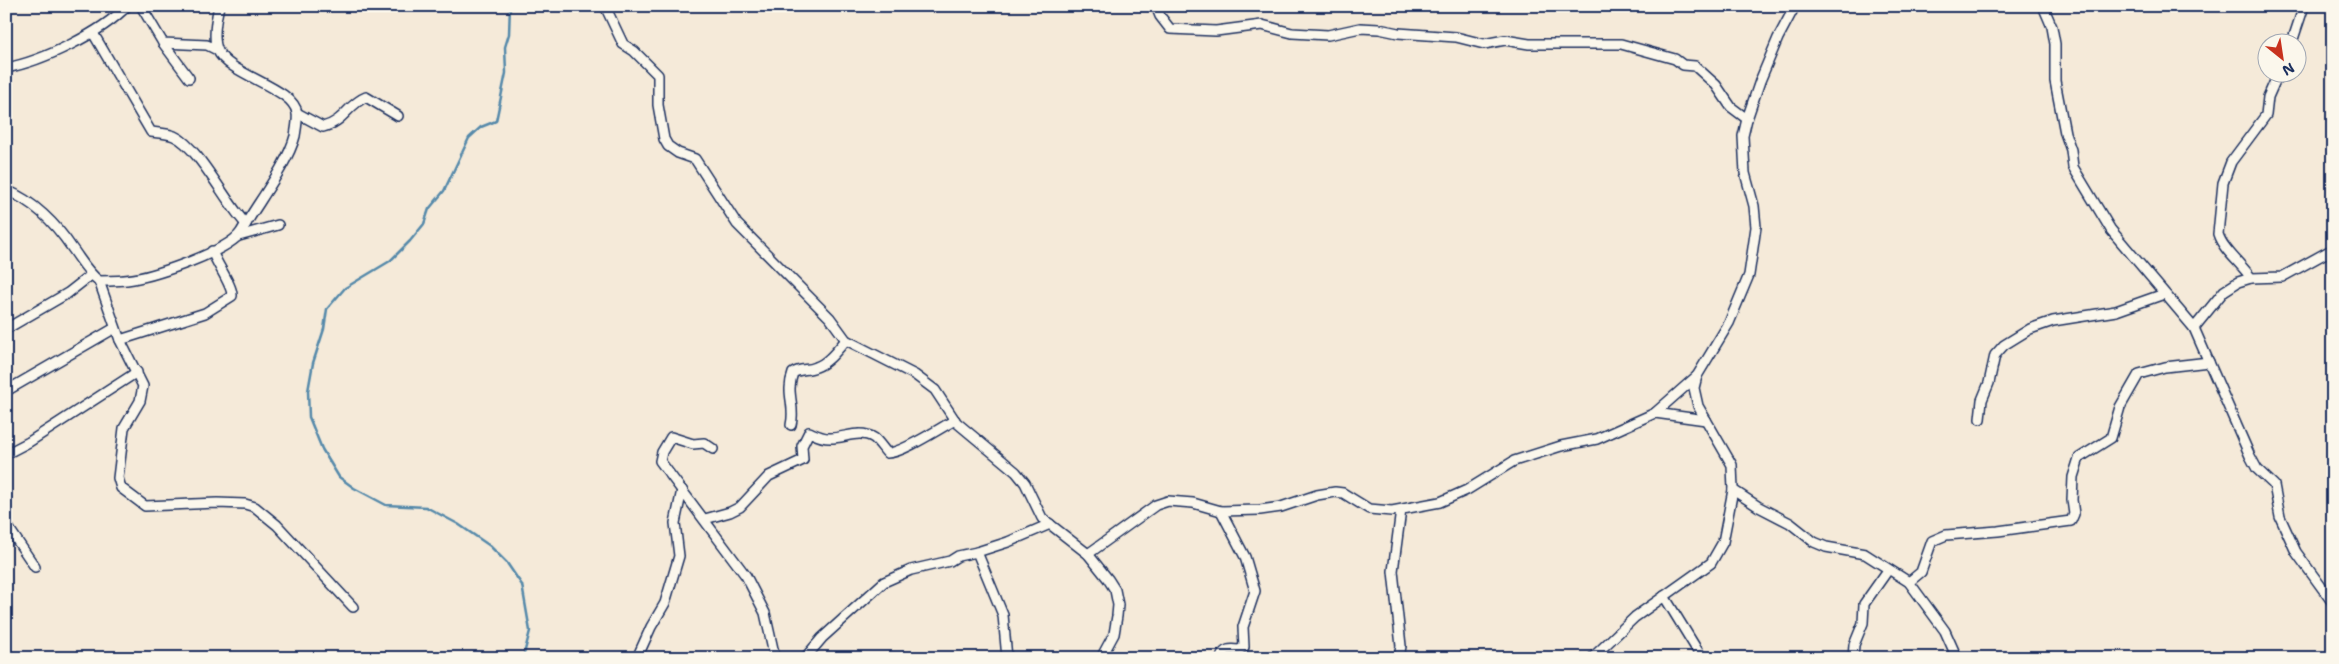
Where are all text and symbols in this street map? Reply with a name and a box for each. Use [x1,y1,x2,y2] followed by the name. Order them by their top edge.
[2256,32,2306,82] north arrow
[2279,59,2298,80] text: N

